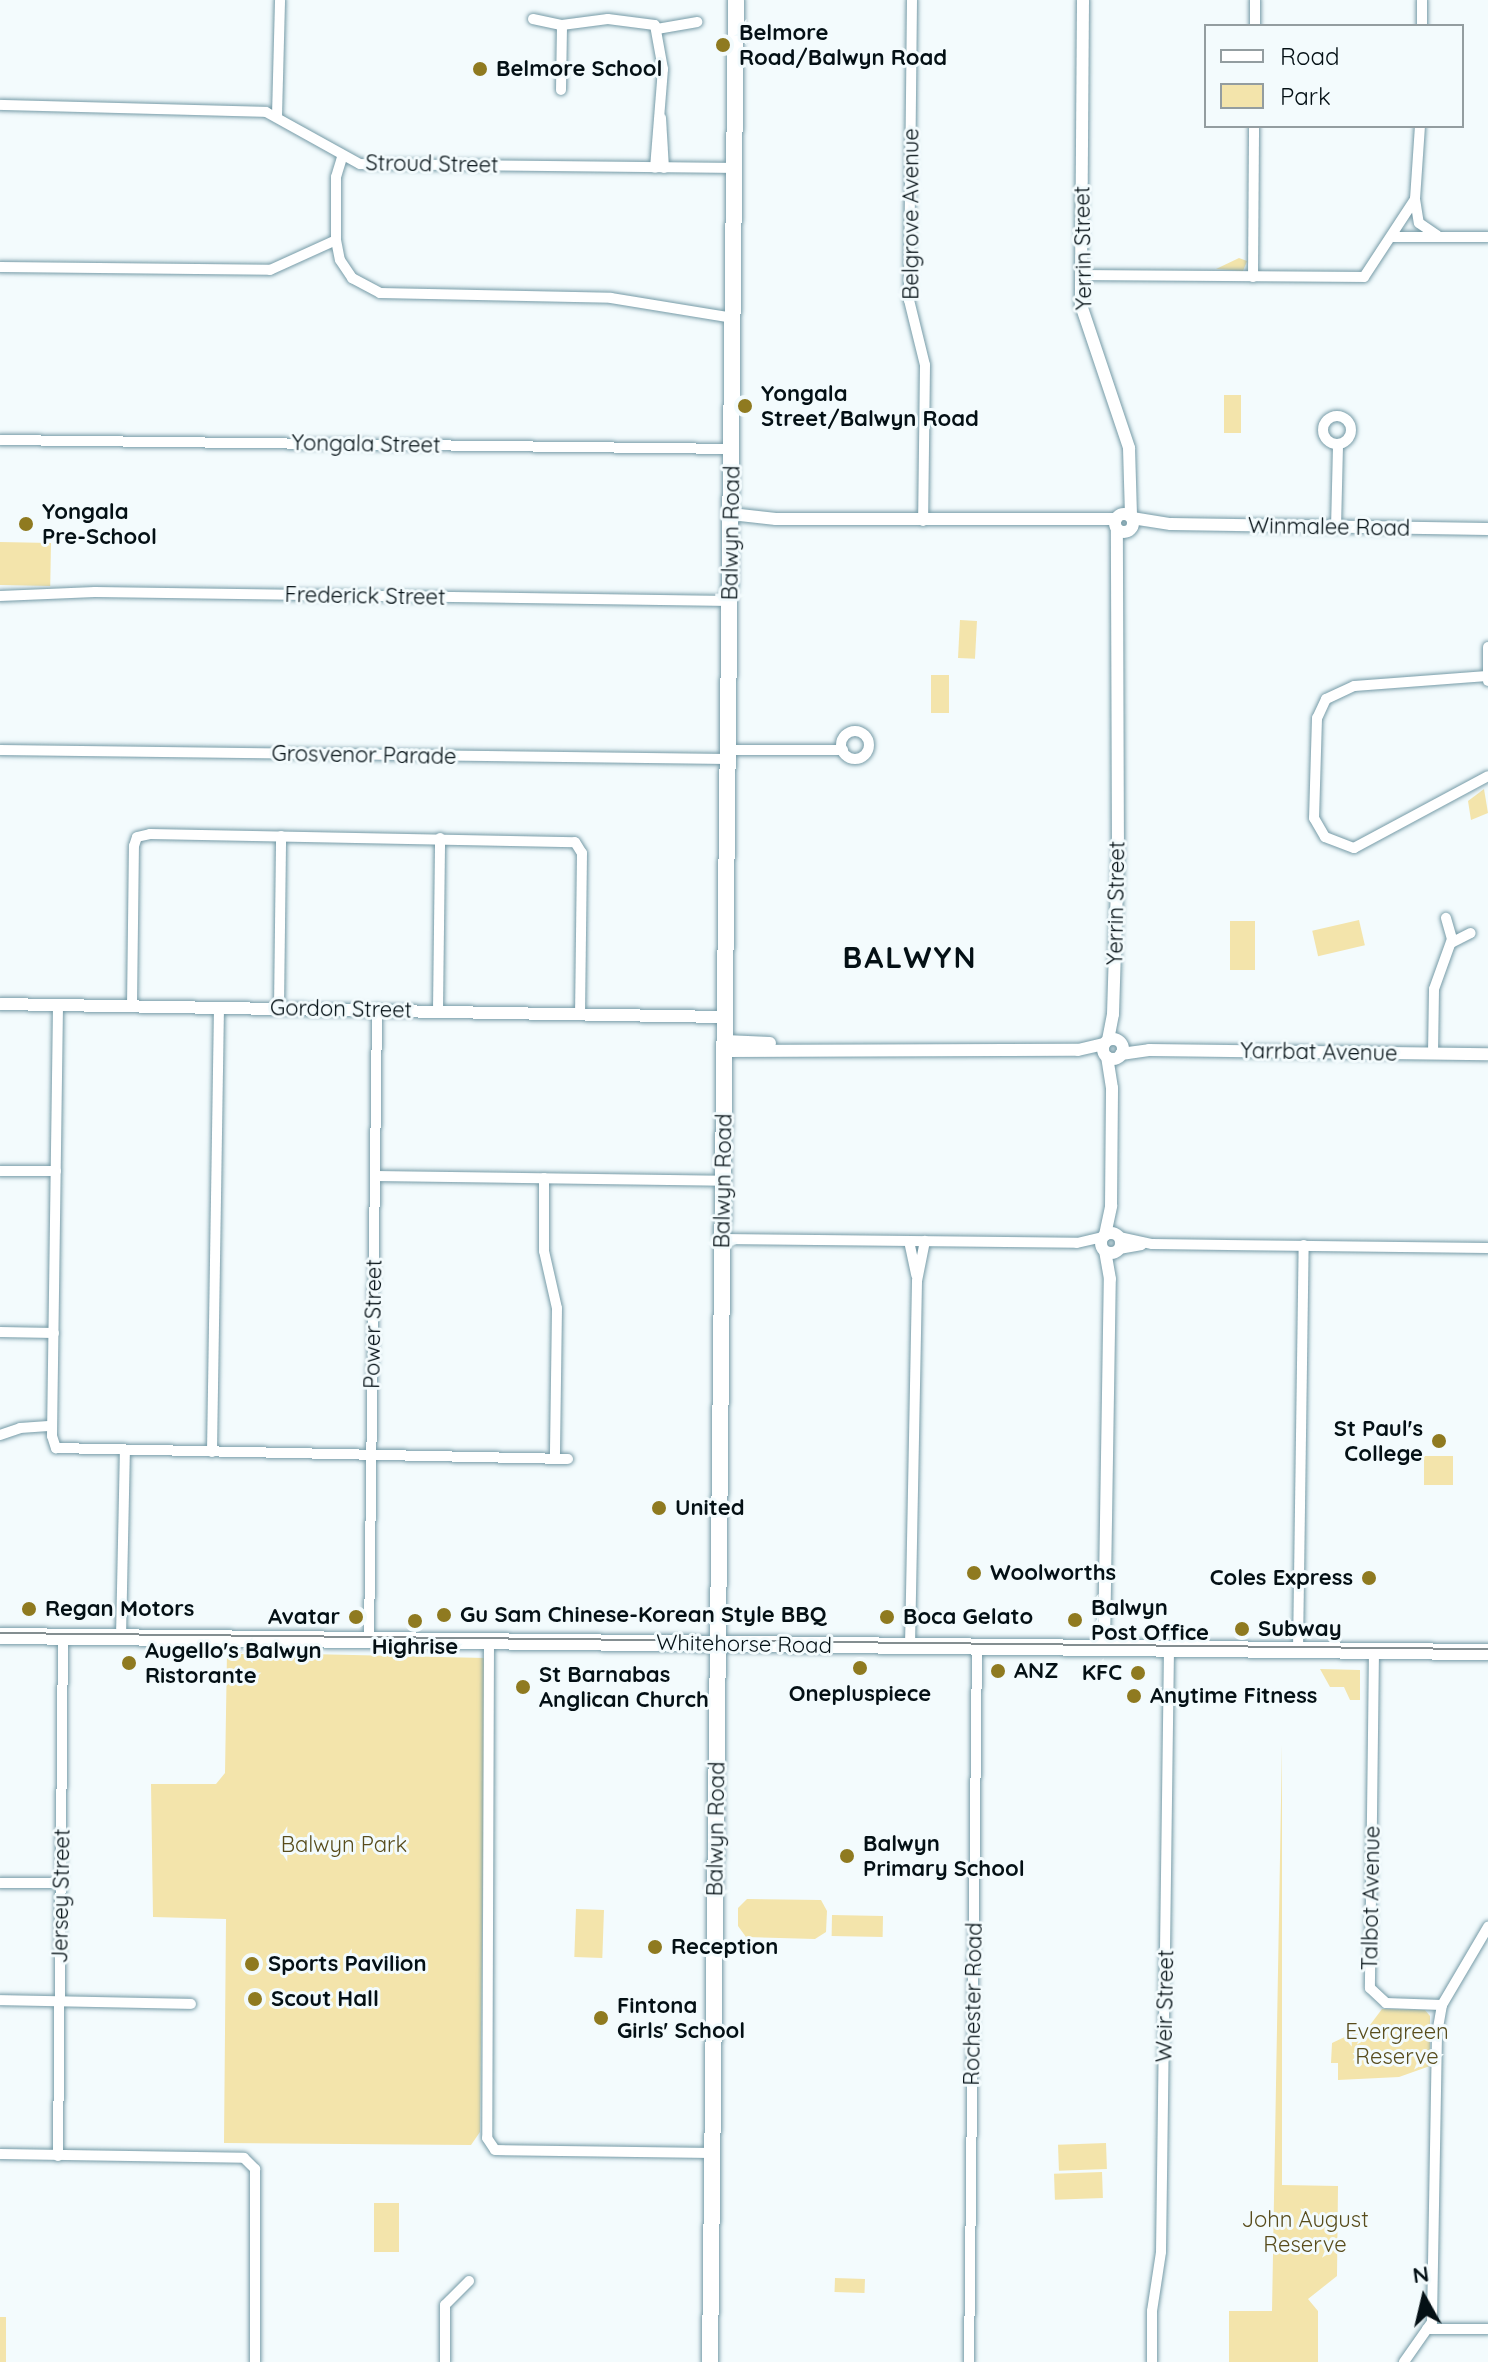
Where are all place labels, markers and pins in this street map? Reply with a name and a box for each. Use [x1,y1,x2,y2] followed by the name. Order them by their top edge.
[739,19,947,70] place label: Belmore Road/Balwyn Road
[714,36,732,54] marker: Belmore Road/Balwyn Road
[496,56,662,82] place label: Belmore School
[471,60,489,78] marker: Belmore School
[761,380,979,432] place label: Yongala Street/Balwyn Road
[736,397,754,415] marker: Yongala Street/Balwyn Road
[42,498,157,550] place label: Yongala Pre-School
[17,515,35,533] marker: Yongala Pre-School
[1334,1415,1423,1466] place label: St Paul's College
[1430,1432,1448,1450] marker: St Paul's College
[675,1495,744,1521] place label: United
[650,1499,668,1517] marker: United
[990,1560,1116,1586] place label: Woolworths
[965,1564,983,1582] marker: Woolworths
[1210,1565,1353,1591] place label: Coles Express
[1360,1569,1378,1587] marker: Coles Express
[1091,1594,1209,1646] place label: Balwyn Post Office
[45,1596,194,1622] place label: Regan Motors
[20,1600,38,1618] marker: Regan Motors
[460,1602,826,1628] place label: Gu Sam Chinese-Korean Style BBQ
[268,1604,340,1630] place label: Avatar
[903,1604,1033,1630] place label: Boca Gelato
[435,1606,453,1624] marker: Gu Sam Chinese-Korean Style BBQ
[347,1608,365,1626] marker: Avatar
[878,1608,896,1626] marker: Boca Gelato
[1066,1611,1084,1629] marker: Balwyn Post Office
[406,1612,424,1630] marker: Highrise
[1258,1616,1342,1642] place label: Subway
[1233,1620,1251,1638] marker: Subway
[372,1634,458,1660] place label: Highrise
[145,1637,322,1688] place label: Augello's Balwyn Ristorante
[120,1654,138,1672] marker: Augello's Balwyn Ristorante
[1014,1658,1058,1684] place label: ANZ
[851,1659,869,1677] marker: Onepluspiece
[1082,1660,1122,1686] place label: KFC
[539,1661,709,1712] place label: St Barnabas Anglican Church
[989,1662,1007,1680] marker: ANZ
[1129,1664,1147,1682] marker: KFC
[514,1678,532,1696] marker: St Barnabas Anglican Church
[789,1681,931,1707] place label: Onepluspiece
[1150,1683,1317,1709] place label: Anytime Fitness
[1125,1687,1143,1705] marker: Anytime Fitness
[863,1830,1025,1882] place label: Balwyn Primary School
[838,1847,856,1865] marker: Balwyn Primary School
[671,1934,778,1960] place label: Reception
[646,1938,664,1956] marker: Reception
[268,1951,427,1977] place label: Sports Pavilion
[243,1955,261,1973] marker: Sports Pavilion
[271,1986,379,2012] place label: Scout Hall
[246,1990,264,2008] marker: Scout Hall
[617,1992,745,2044] place label: Fintona Girls' School
[592,2009,610,2027] marker: Fintona Girls' School

